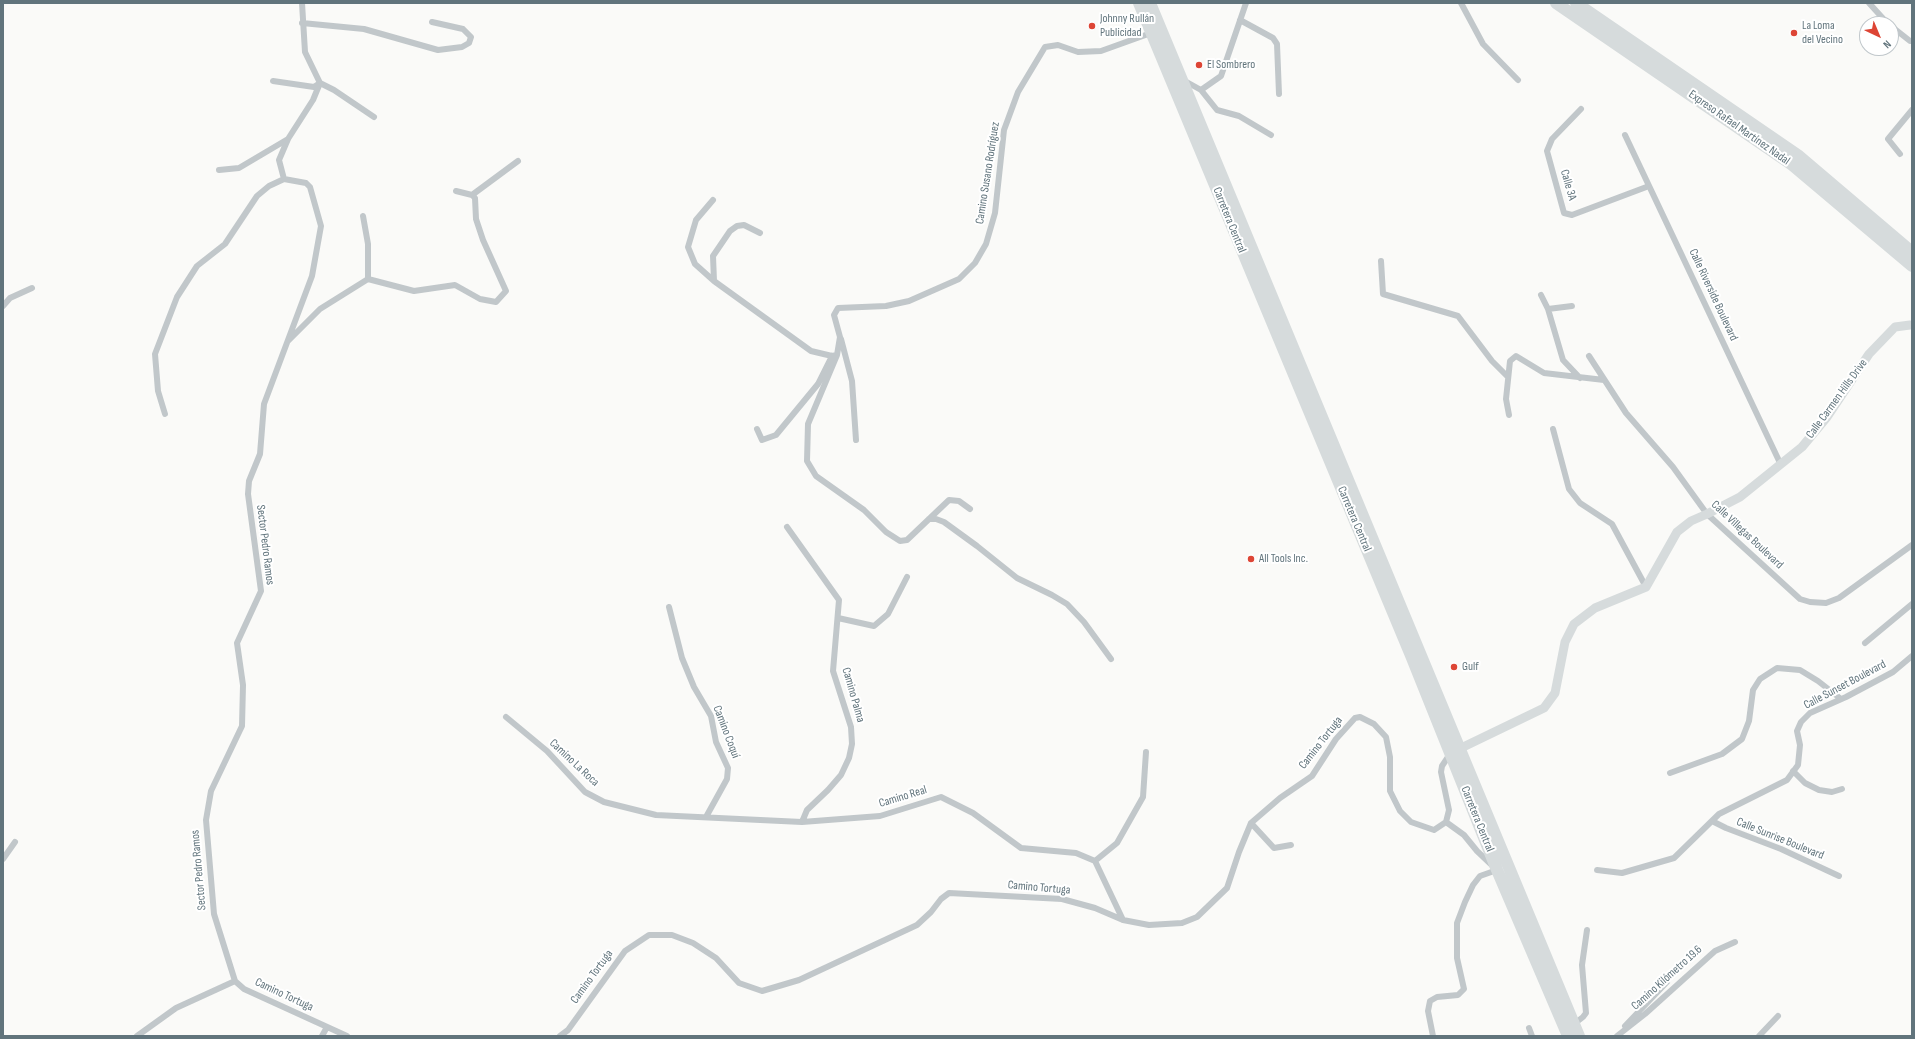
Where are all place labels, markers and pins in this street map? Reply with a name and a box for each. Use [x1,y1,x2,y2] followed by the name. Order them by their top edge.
[1100,12,1154,40] place label: Johnny Rullán Publicidad
[1802,19,1843,47] place label: La Loma del Vecino
[1087,21,1097,31] marker: Johnny Rullán Publicidad
[1789,28,1799,38] marker: La Loma del Vecino
[1207,58,1255,72] place label: El Sombrero
[1194,60,1204,70] marker: El Sombrero
[1259,552,1308,566] place label: All Tools Inc.
[1246,554,1256,564] marker: All Tools Inc.
[1462,660,1479,674] place label: Gulf
[1449,662,1459,672] marker: Gulf

